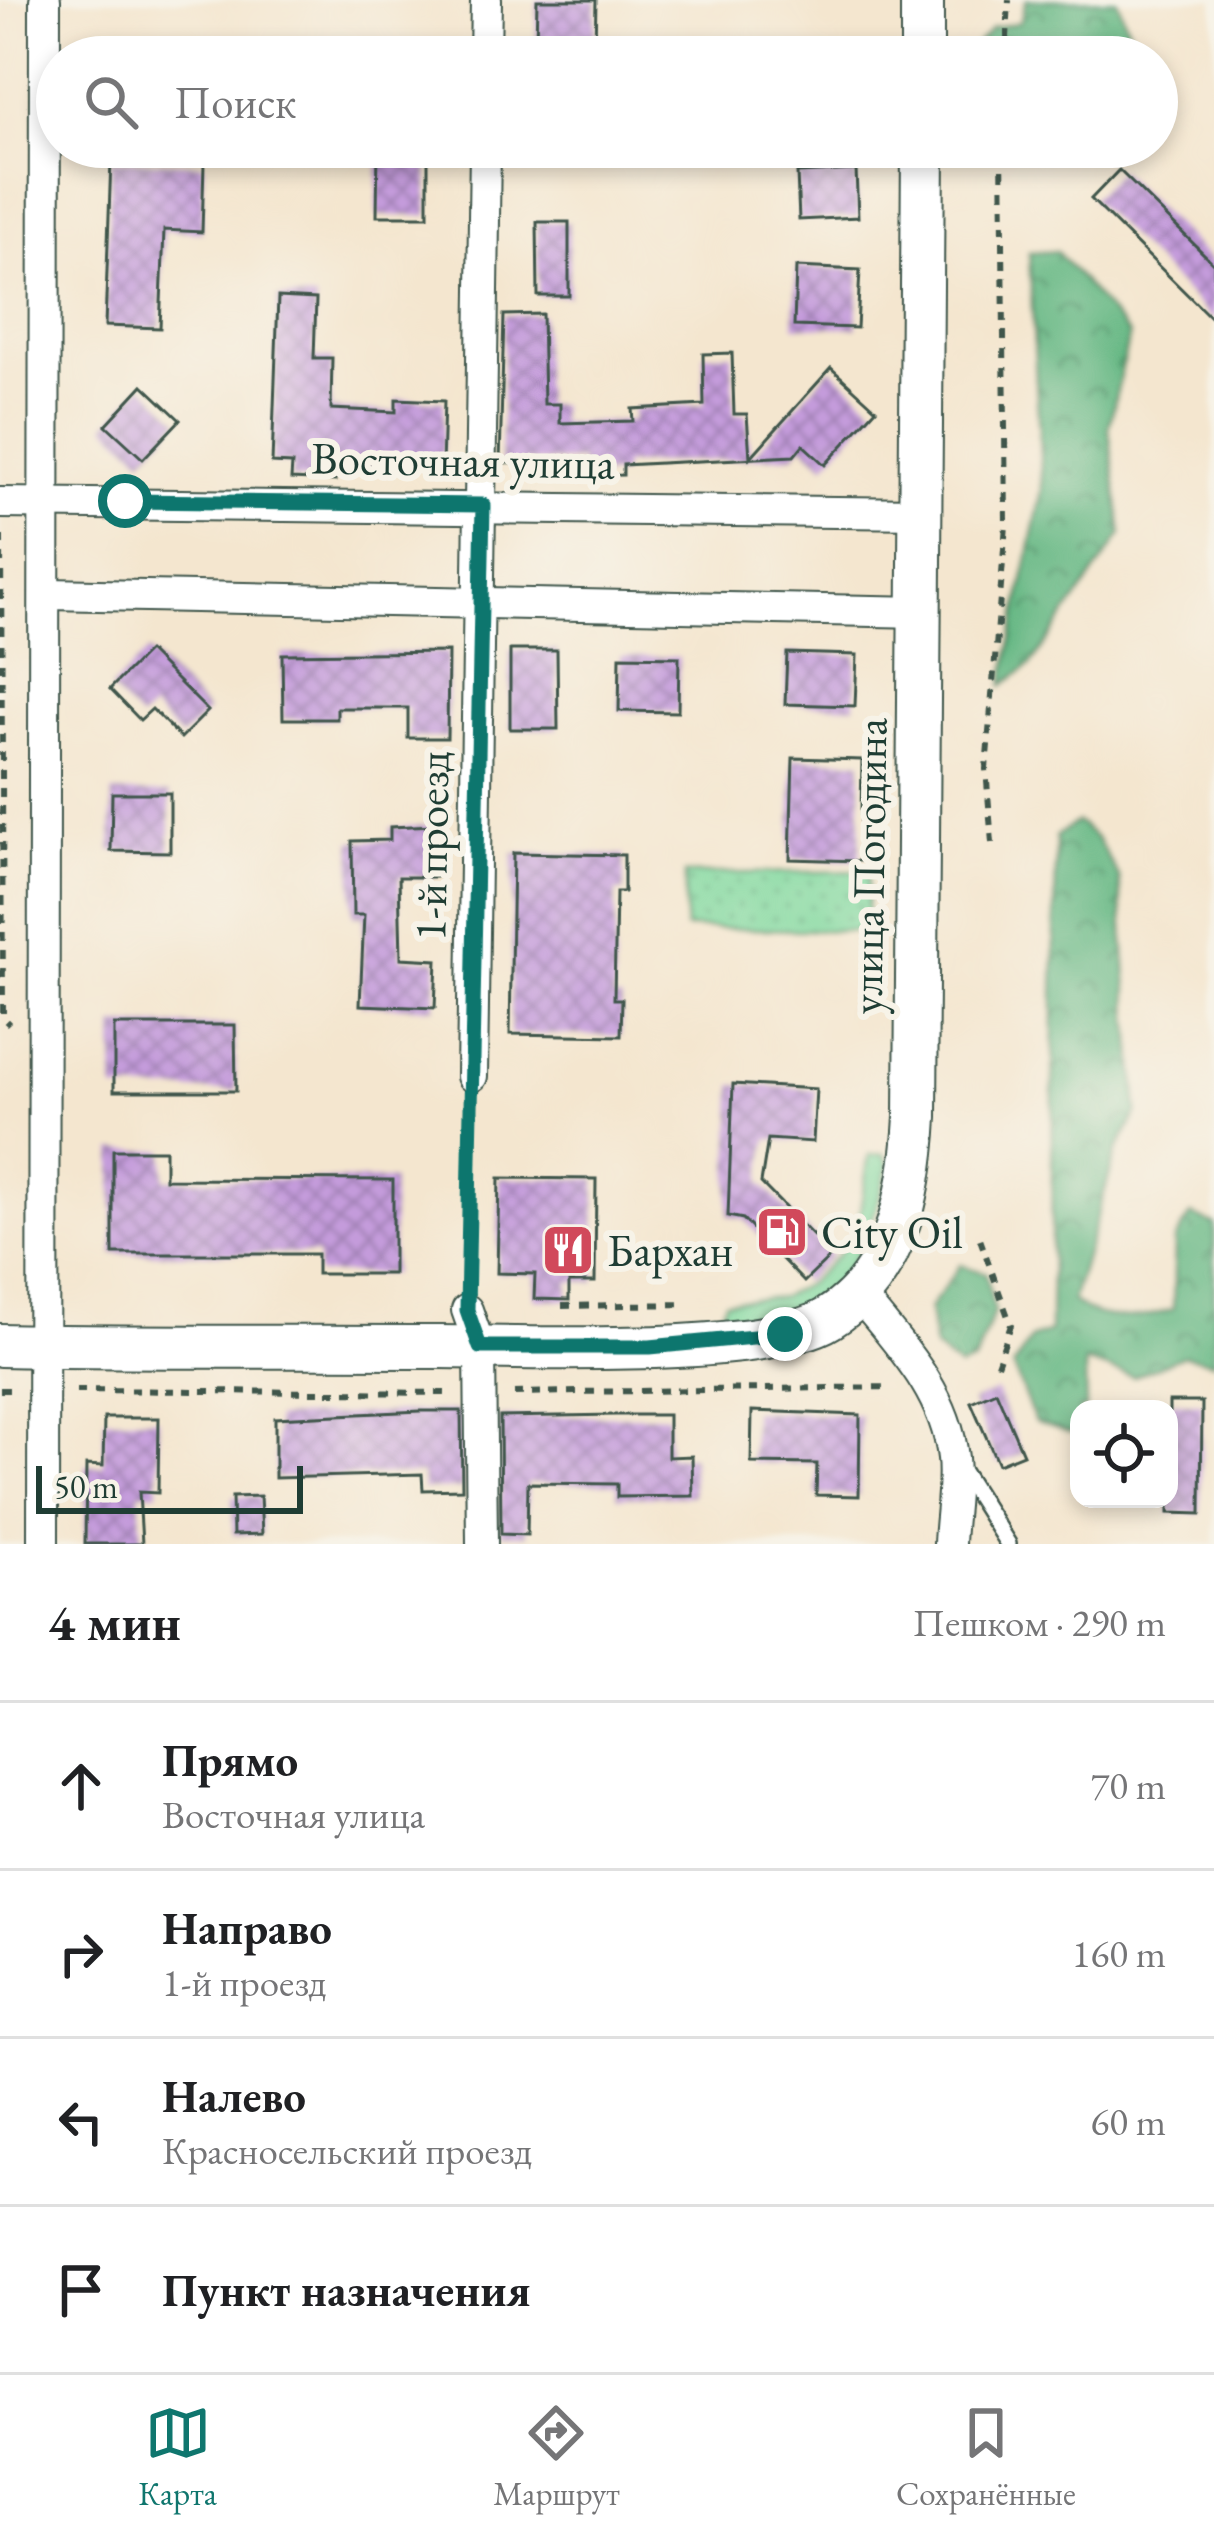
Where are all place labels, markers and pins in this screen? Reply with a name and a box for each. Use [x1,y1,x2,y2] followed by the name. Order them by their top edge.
[821,1203,963,1261] place label: City Oil
[754,1204,810,1260] fuel station icon: City Oil
[607,1221,733,1279] place label: Бархан
[540,1222,596,1278] restaurant icon: Бархан

